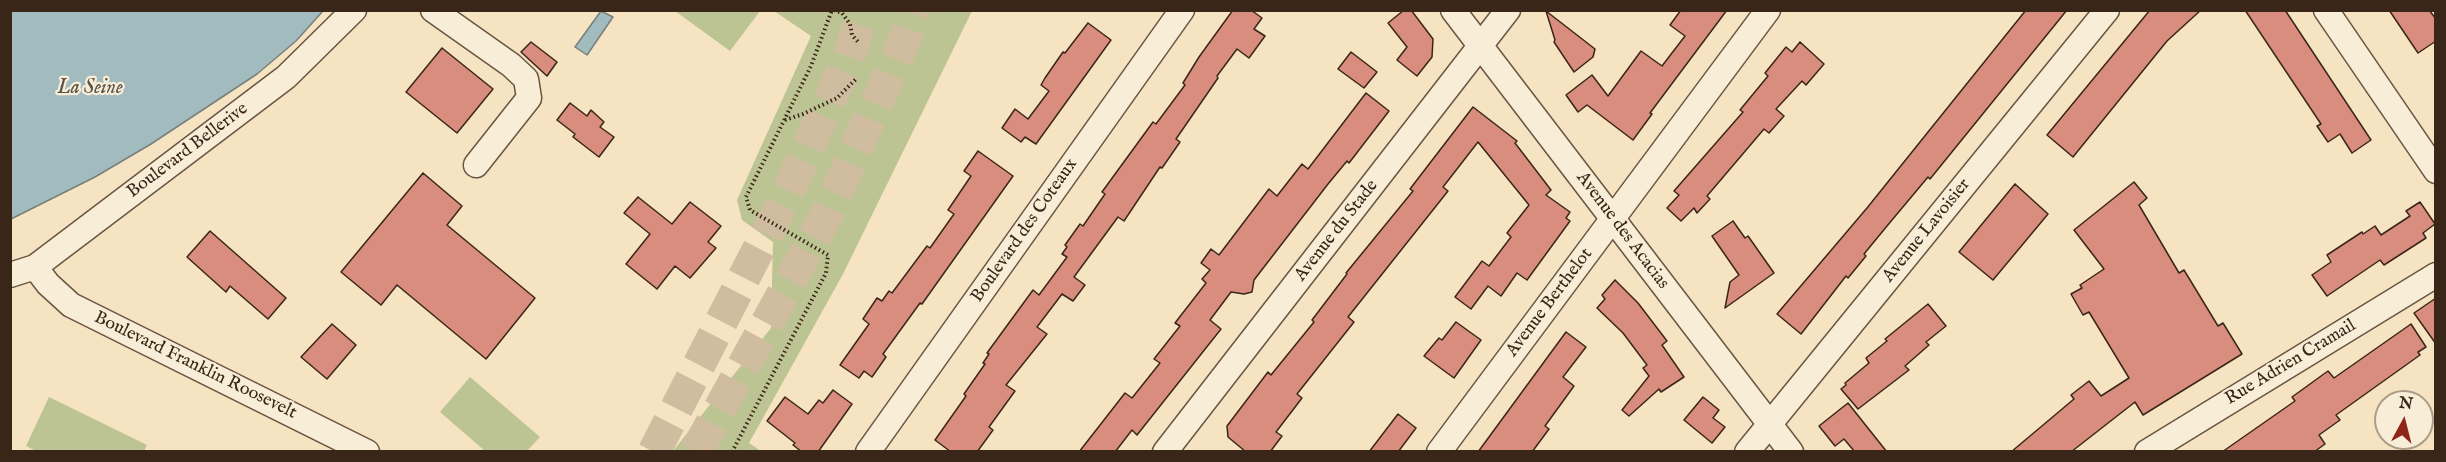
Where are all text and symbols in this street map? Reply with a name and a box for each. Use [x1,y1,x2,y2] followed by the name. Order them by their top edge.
[57,77,123,101] water label: La Seine
[123,99,253,203] street label: Boulevard Bellerive
[967,155,1083,307] street label: Boulevard des Coteaux
[1571,168,1673,294] street label: Avenue des Acacias
[1878,175,1976,287] street label: Avenue Lavoisier
[1291,176,1383,286] street label: Avenue du Stade
[1502,244,1598,362] street label: Avenue Berthelot
[90,307,300,425] street label: Boulevard Franklin Roosevelt
[2222,315,2360,411] street label: Rue Adrien Cramail
[2374,390,2434,450] north arrow
[2398,393,2414,415] text: N

